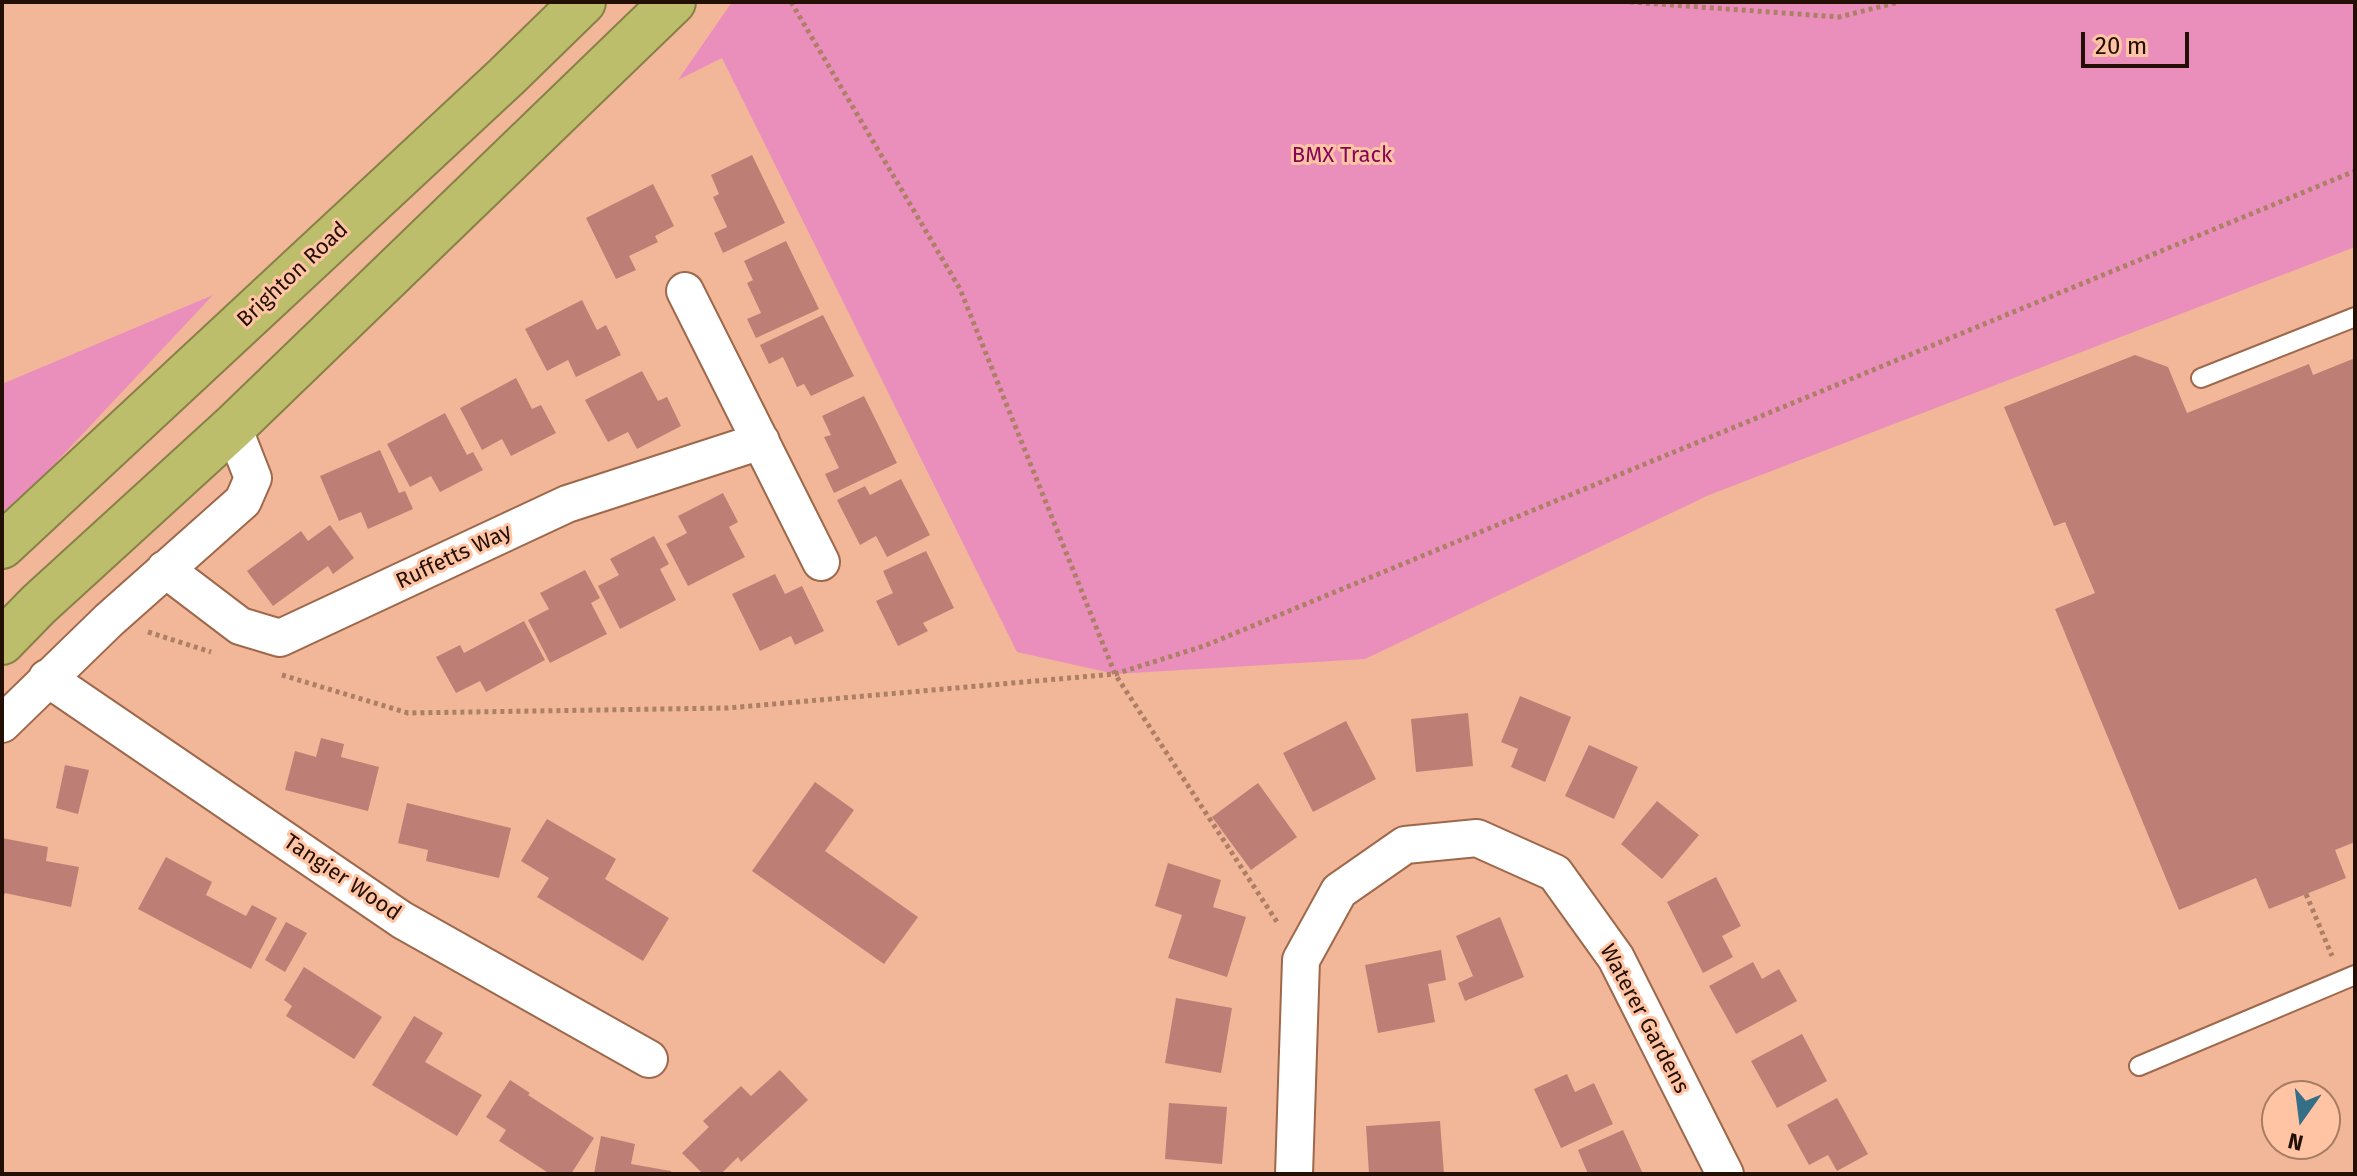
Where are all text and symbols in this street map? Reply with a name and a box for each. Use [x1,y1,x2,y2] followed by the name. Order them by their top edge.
[2085,16,2193,66] scale bar
[2095,32,2147,60] text: 20 m
[1292,143,1392,169] park label: BMX Track
[232,217,354,333] street label: Brighton Road
[392,519,516,595] street label: Ruffetts Way
[278,829,406,927] street label: Tangier Wood
[1594,940,1694,1098] street label: Waterer Gardens
[2261,1080,2341,1160] north arrow
[2285,1127,2306,1157] text: N

